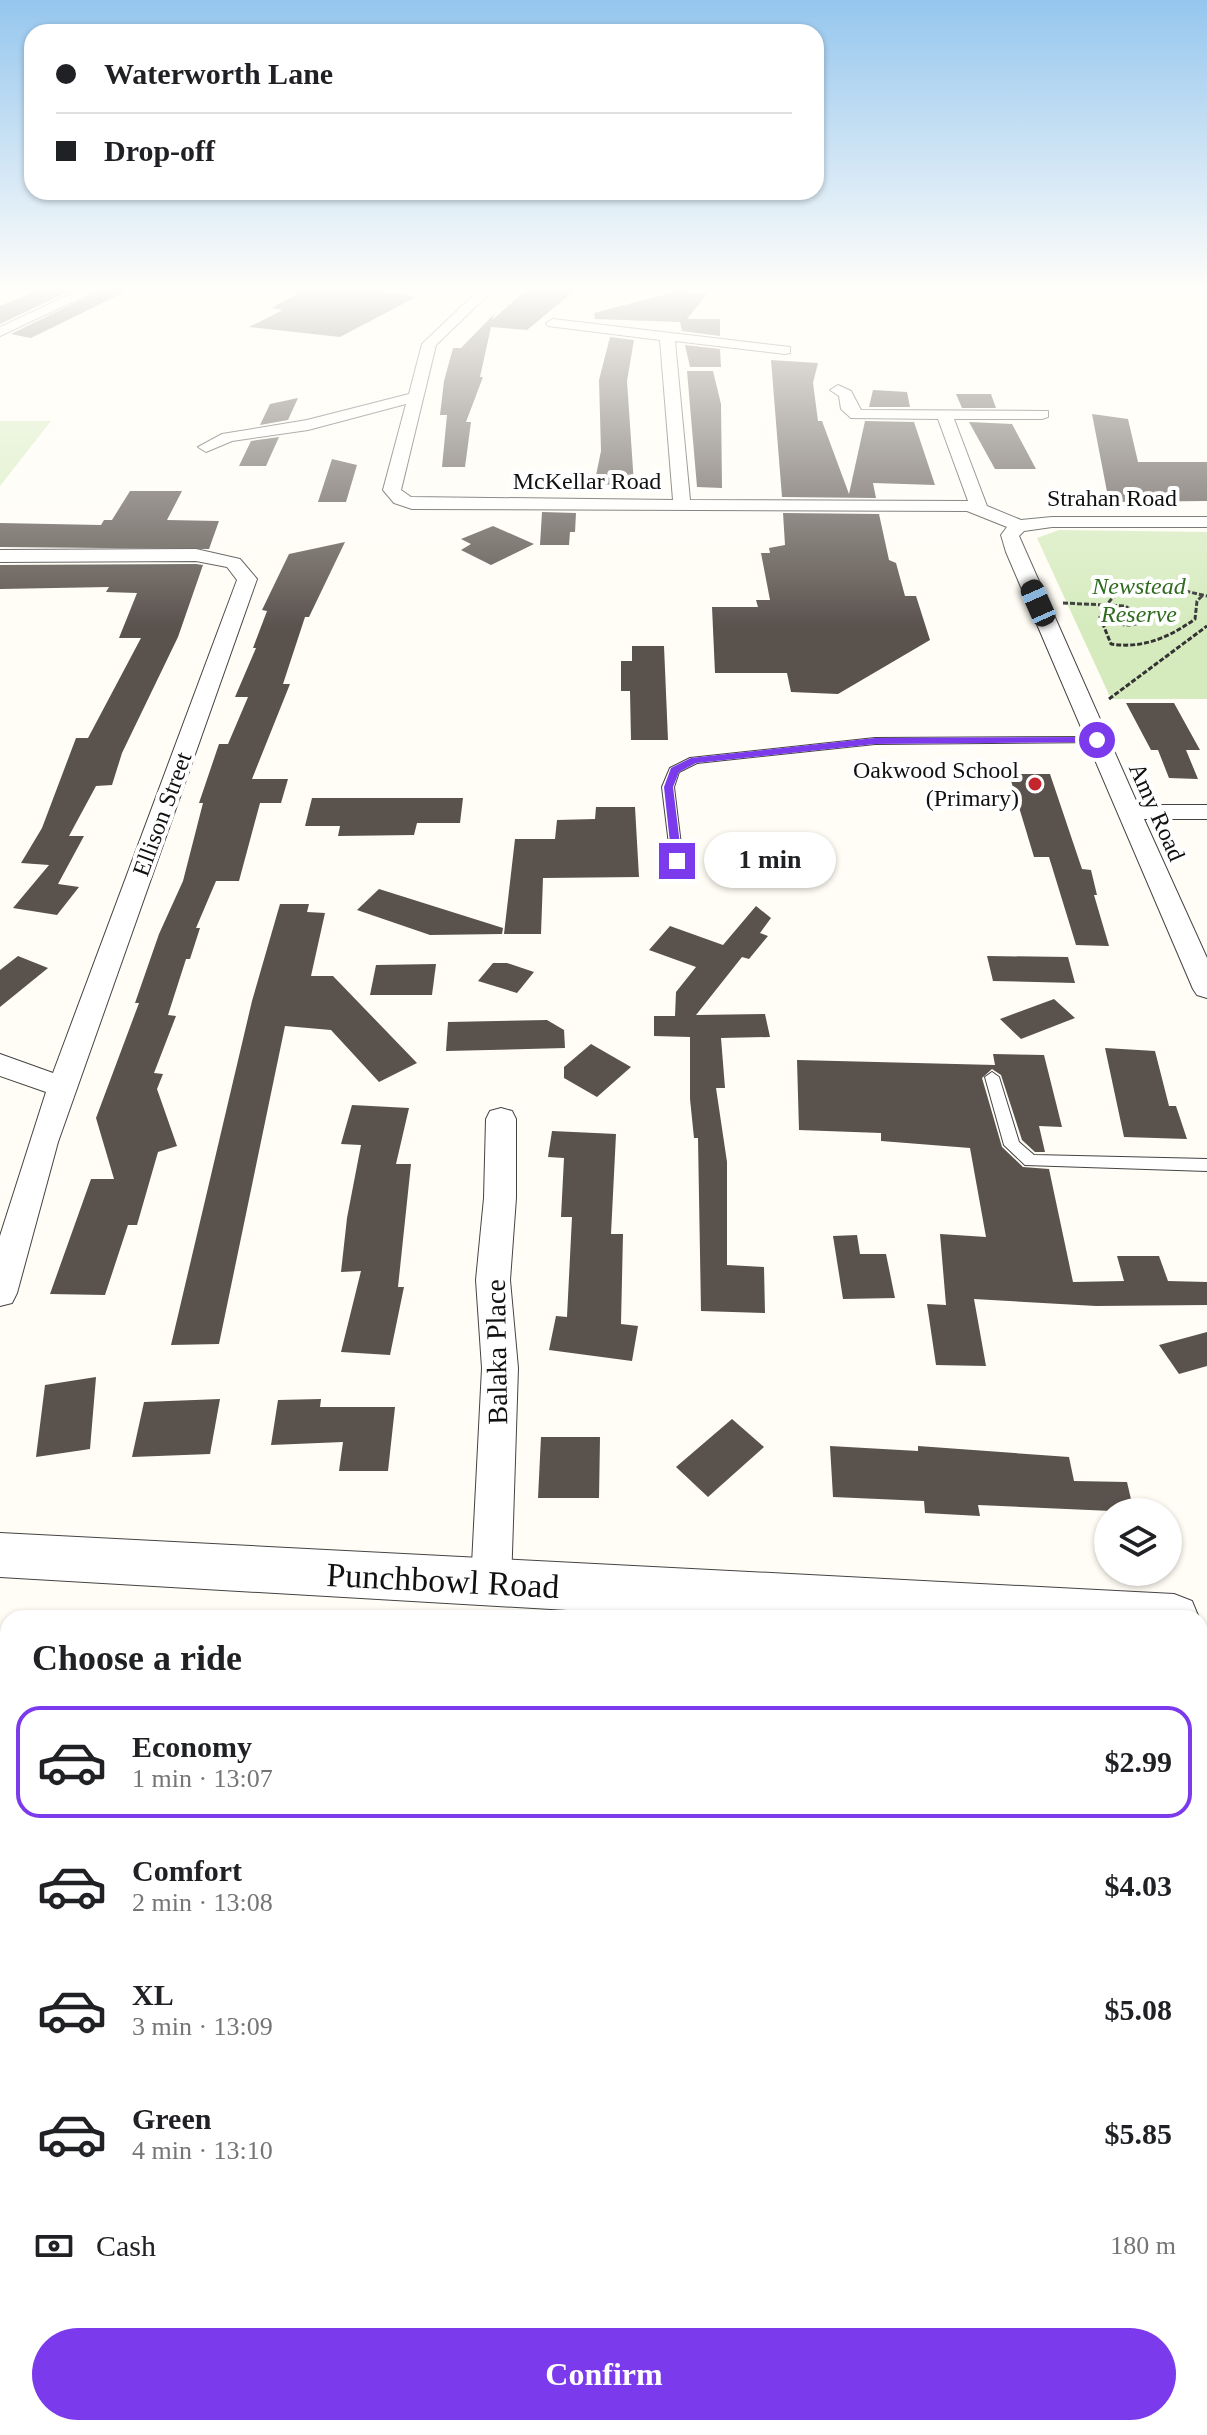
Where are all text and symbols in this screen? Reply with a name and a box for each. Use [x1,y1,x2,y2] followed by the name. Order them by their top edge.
[104,57,333,90] text: Waterworth Lane
[104,134,215,167] text: Drop-off
[513,468,661,494] street label: McKellar Road
[1047,485,1177,511] street label: Strahan Road
[1091,573,1187,627] park label: Newstead Reserve
[1017,576,1059,630] car
[1079,722,1115,758] route start
[128,748,197,880] street label: Ellison Street
[853,757,1019,811] place label: Oakwood School (Primary)
[1124,759,1190,865] street label: Amy Road
[1026,775,1044,793] marker: Oakwood School (Primary)
[705,833,837,889] callout: 1 min
[659,843,695,879] route end
[739,845,801,874] text: 1 min
[480,1279,513,1425] street label: Balaka Place
[1094,1498,1182,1586] map controls
[1094,1498,1182,1586] button: layers
[326,1556,560,1605] street label: Punchbowl Road
[32,1638,242,1678] text: Choose a ride
[36,1726,108,1798] icon: car
[132,1730,252,1763] text: Economy
[1105,1745,1172,1778] text: $2.99
[132,1764,273,1793] text: 1 min · 13:07
[36,1850,108,1922] icon: car
[132,1854,242,1887] text: Comfort
[1105,1869,1172,1902] text: $4.03
[132,1888,273,1917] text: 2 min · 13:08
[36,1974,108,2046] icon: car
[132,1978,174,2011] text: XL
[1105,1993,1172,2026] text: $5.08
[132,2012,273,2041] text: 3 min · 13:09
[36,2098,108,2170] icon: car
[132,2102,211,2135] text: Green
[1105,2117,1172,2150] text: $5.85
[132,2136,273,2165] text: 4 min · 13:10
[32,2224,76,2268] icon: cash
[96,2229,156,2262] text: Cash
[1110,2231,1176,2260] text: 180 m
[32,2328,1176,2420] button: Confirm

